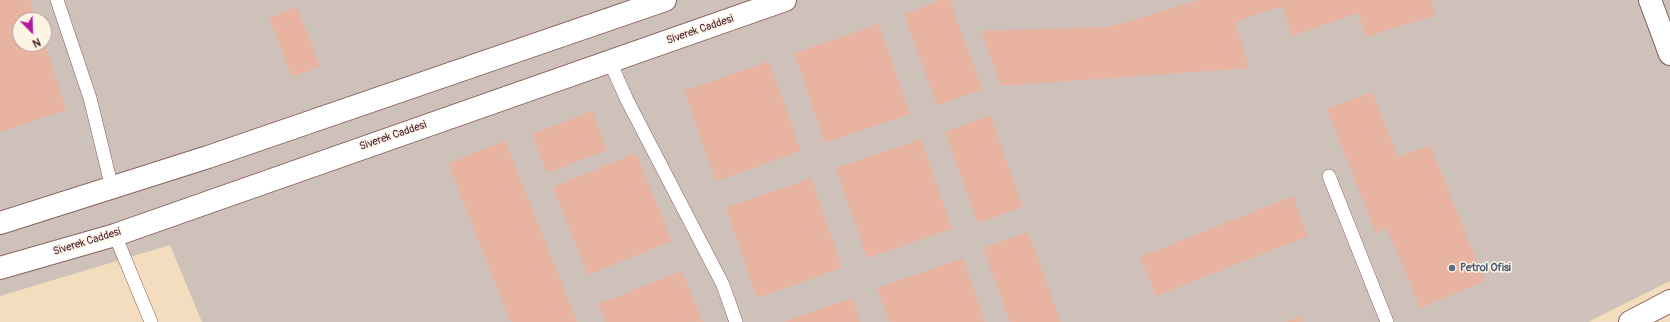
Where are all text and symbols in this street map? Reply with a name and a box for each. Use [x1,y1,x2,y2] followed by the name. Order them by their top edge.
[12,12,52,52] north arrow
[665,12,735,48] street label: Siverek Caddesi
[31,35,42,50] text: N
[358,118,428,154] street label: Siverek Caddesi
[51,225,123,259] street label: Siverek Caddesi
[1460,261,1511,275] place label: Petrol Ofisi
[1447,263,1457,273] marker: Petrol Ofisi

